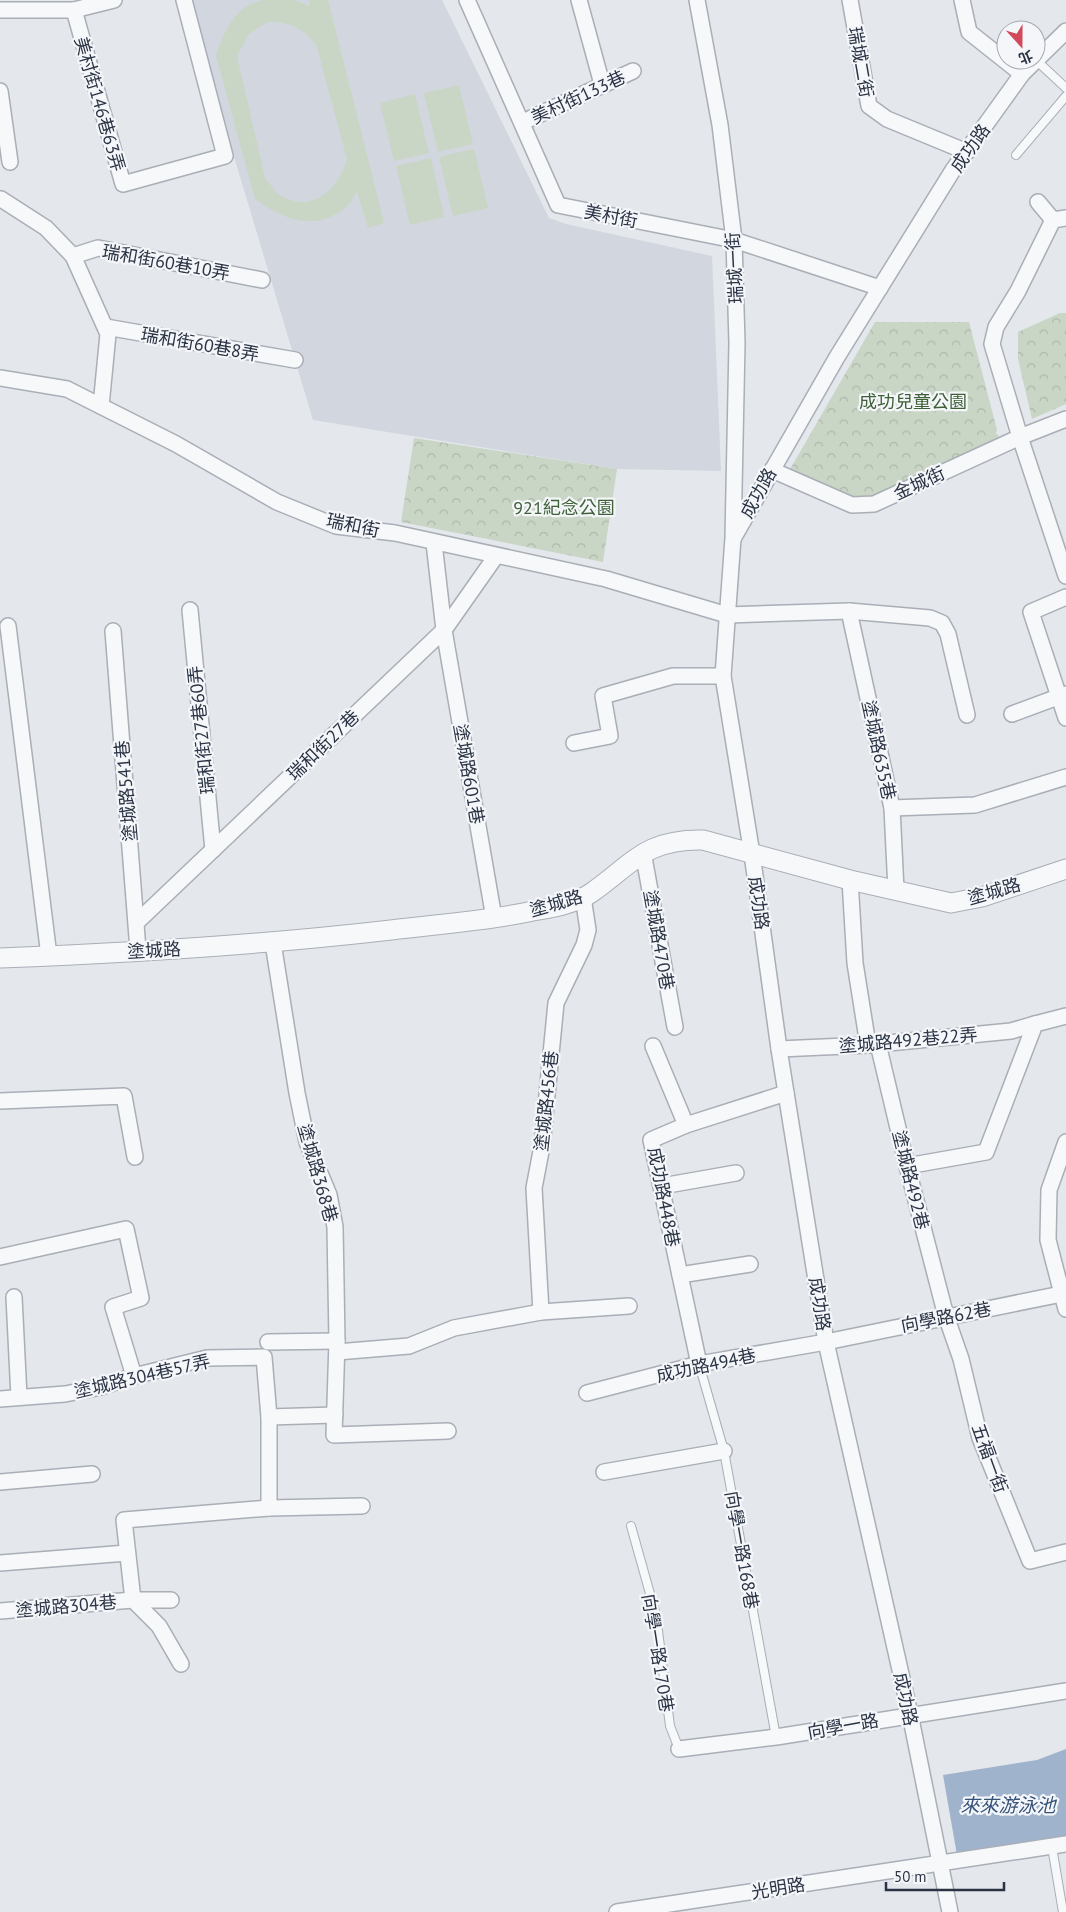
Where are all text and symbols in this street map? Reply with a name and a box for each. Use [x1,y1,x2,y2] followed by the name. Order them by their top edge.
[996,20,1046,70] north arrow
[843,25,879,99] street label: 瑞城二街
[70,34,130,174] street label: 美村街146巷63弄
[1016,46,1035,68] text: 北
[527,65,629,129] street label: 美村街133巷
[945,119,995,177] street label: 成功路
[582,200,640,232] street label: 美村街
[721,231,747,305] street label: 瑞城一街
[100,239,232,285] street label: 瑞和街60巷10弄
[139,322,261,366] street label: 瑞和街60巷8弄
[859,390,967,413] park label: 成功兒童公園
[890,461,948,505] street label: 金城街
[735,464,781,522] street label: 成功路
[513,496,615,519] park label: 921紀念公園
[324,508,382,542] street label: 瑞和街
[183,665,219,795] street label: 瑞和街27巷60弄
[857,698,901,802] street label: 塗城路635巷
[282,705,364,785] street label: 瑞和街27巷
[449,722,489,826] street label: 塗城路601巷
[110,739,142,843] street label: 塗城路541巷
[965,873,1023,909] street label: 塗城路
[744,875,774,931] street label: 成功路
[527,885,585,921] street label: 塗城路
[639,888,679,992] street label: 塗城路470巷
[126,937,182,963] street label: 塗城路
[838,1022,978,1058] street label: 塗城路492巷22弄
[529,1049,563,1153] street label: 塗城路456巷
[293,1121,343,1225] street label: 塗城路368巷
[888,1128,934,1232] street label: 塗城路492巷
[643,1145,685,1249] street label: 成功路448巷
[804,1276,836,1332] street label: 成功路
[899,1297,993,1337] street label: 向學路62巷
[654,1343,758,1387] street label: 成功路494巷
[72,1349,212,1403] street label: 塗城路304巷57弄
[967,1420,1013,1496] street label: 五福一街
[720,1489,764,1611] street label: 向學一路168巷
[14,1590,118,1622] street label: 塗城路304巷
[637,1592,679,1714] street label: 向學一路170巷
[889,1670,923,1728] street label: 成功路
[806,1708,880,1744] street label: 向學一路
[960,1793,1057,1817] water label: 來來游泳池
[886,1860,1004,1892] scale bar
[894,1867,927,1886] text: 50 m
[750,1872,806,1904] street label: 光明路

